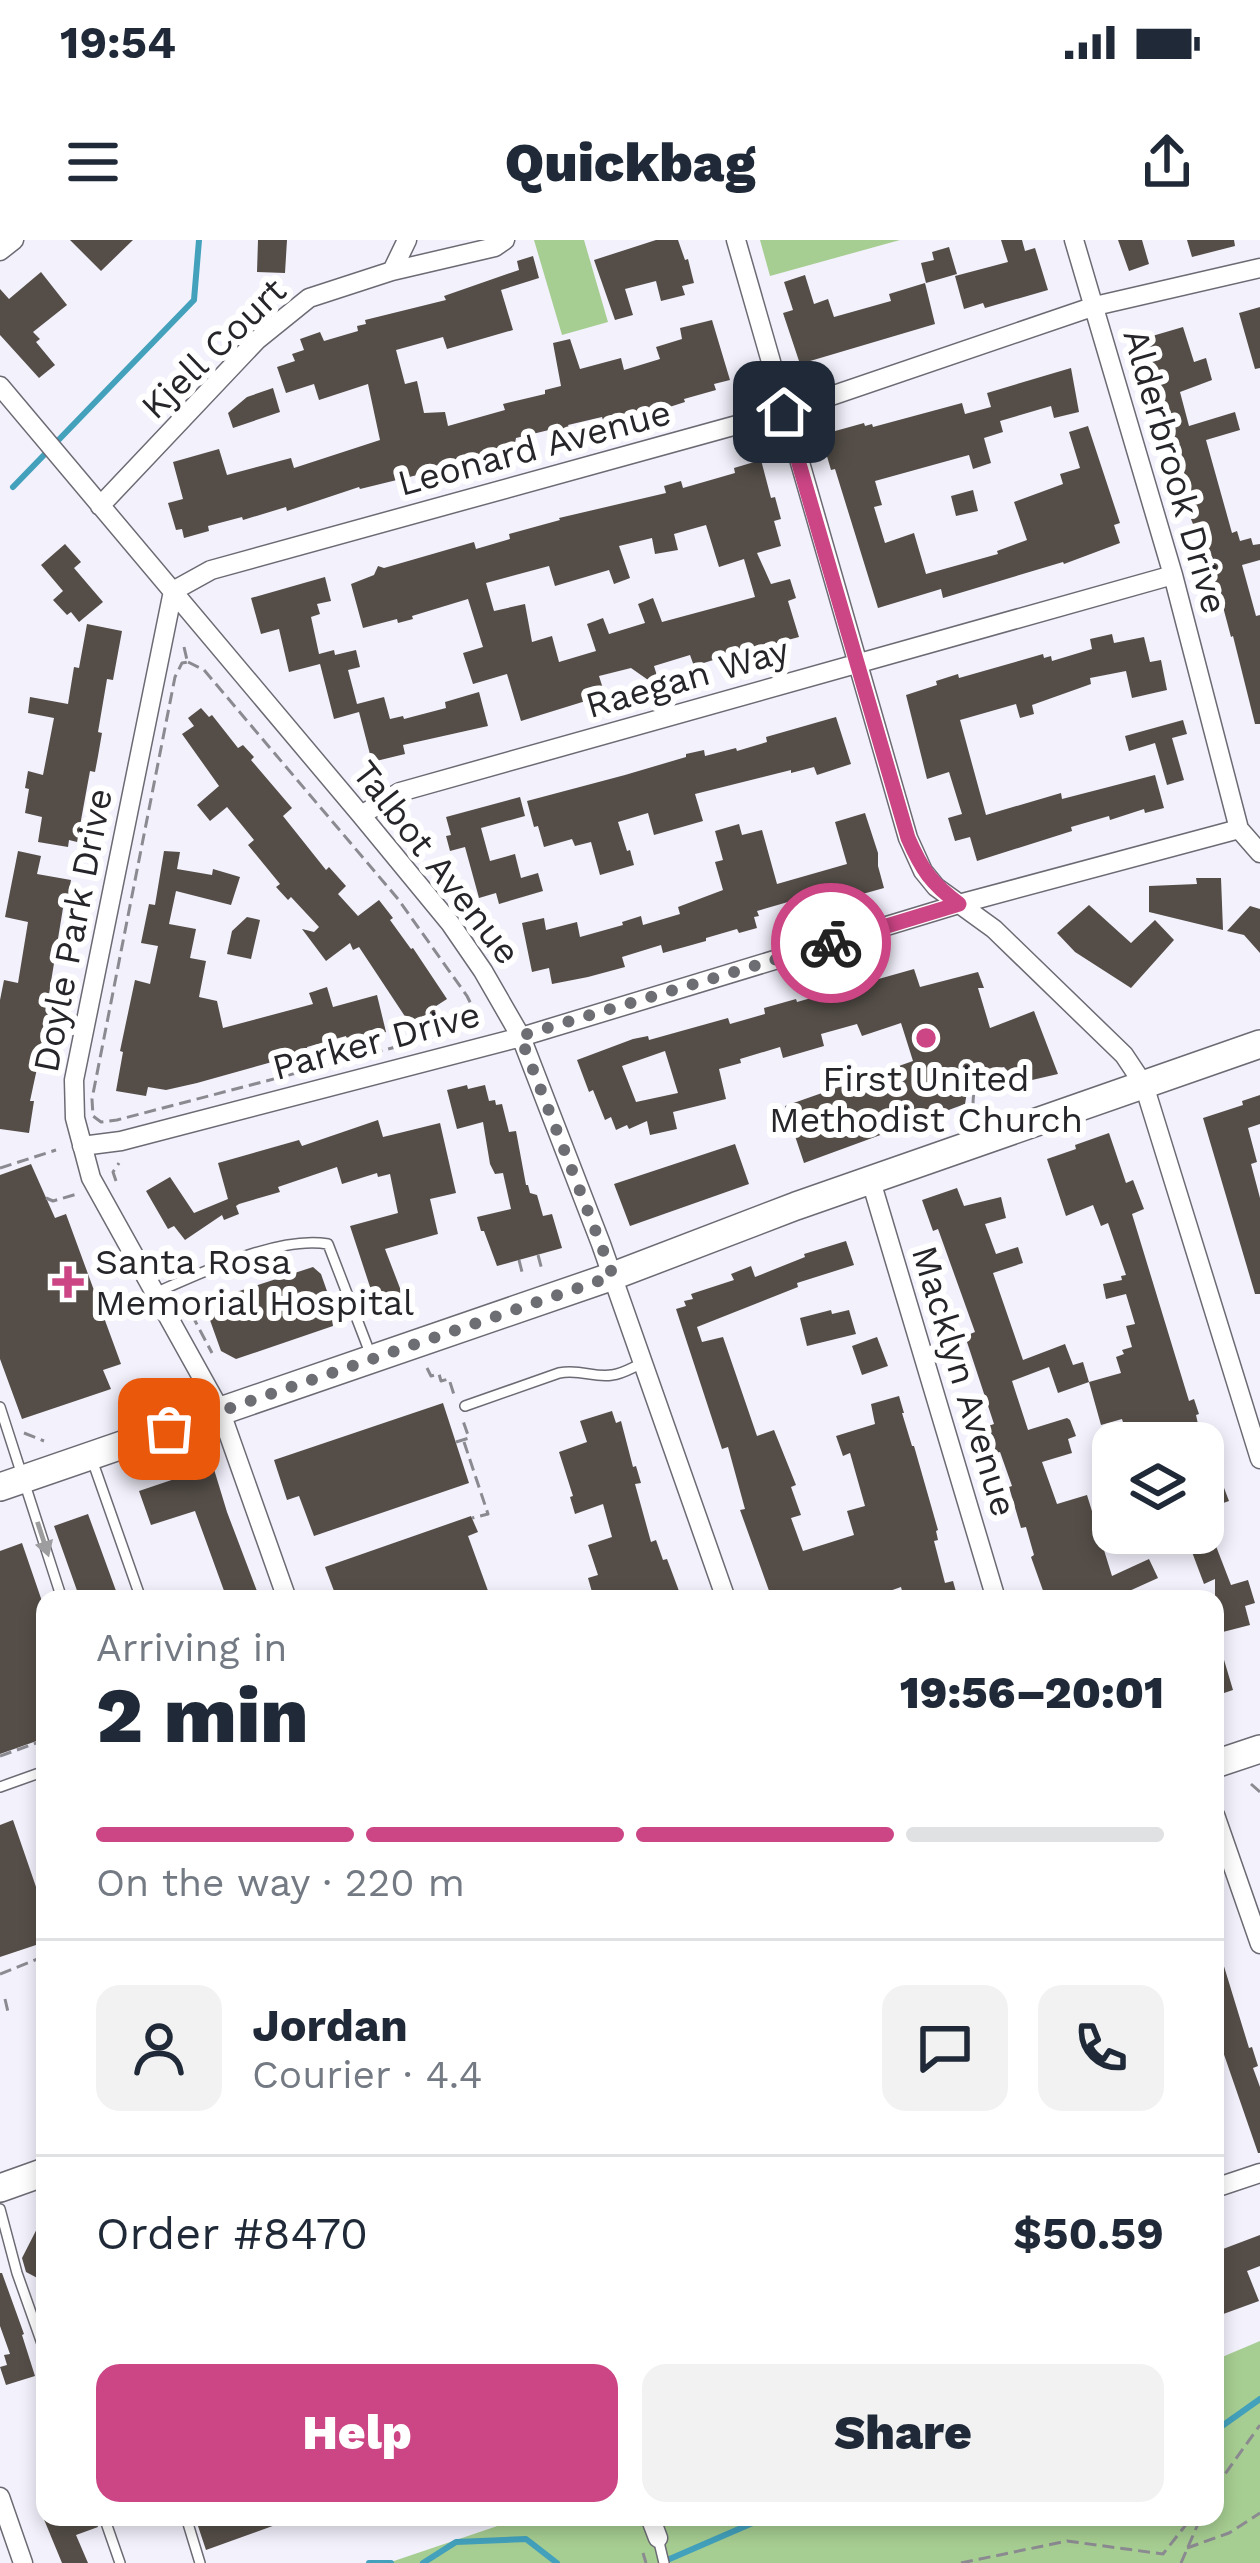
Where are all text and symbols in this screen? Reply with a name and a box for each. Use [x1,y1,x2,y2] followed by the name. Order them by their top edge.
[60,16,176,69] text: 19:54
[60,129,126,195] icon: menu
[1134,129,1200,195] icon: share
[505,131,755,194] text: Quickbag
[133,270,295,428] street label: Kjell Court
[1114,324,1236,618] street label: Alderbrook Drive
[733,361,835,463] pin
[751,379,817,445] icon: home
[393,391,675,505] street label: Leonard Avenue
[581,629,794,727] street label: Raegan Way
[344,753,529,973] street label: Talbot Avenue
[25,785,121,1076] street label: Doyle Park Drive
[771,883,891,1003] courier
[798,910,864,976] icon: bike
[268,993,485,1089] street label: Parker Drive
[913,1025,939,1051] marker: First United Methodist Church
[769,1058,1083,1141] place label: First United Methodist Church
[95,1241,414,1324] place label: Santa Rosa Memorial Hospital
[903,1241,1025,1522] street label: Macklyn Avenue
[52,1266,84,1298] marker: Santa Rosa Memorial Hospital
[118,1378,220,1480] pin
[136,1396,202,1462] icon: bag
[1092,1422,1224,1554] map controls
[1092,1422,1224,1554] button: layers
[35,1521,53,1558] one-way arrow
[96,1625,287,1670] text: Arriving in
[900,1666,1164,1719] text: 19:56–20:01
[96,1669,309,1761] text: 2 min
[96,1860,465,1905] text: On the way · 220 m
[96,1985,222,2111] button: person
[882,1985,1008,2111] button: chat
[1038,1985,1164,2111] button: phone
[252,1999,408,2052] text: Jordan
[252,2052,483,2097] text: Courier · 4.4
[96,2207,368,2260] text: Order #8470
[1013,2207,1164,2260] text: $50.59
[96,2364,618,2502] button: Help
[642,2364,1164,2502] button: Share

